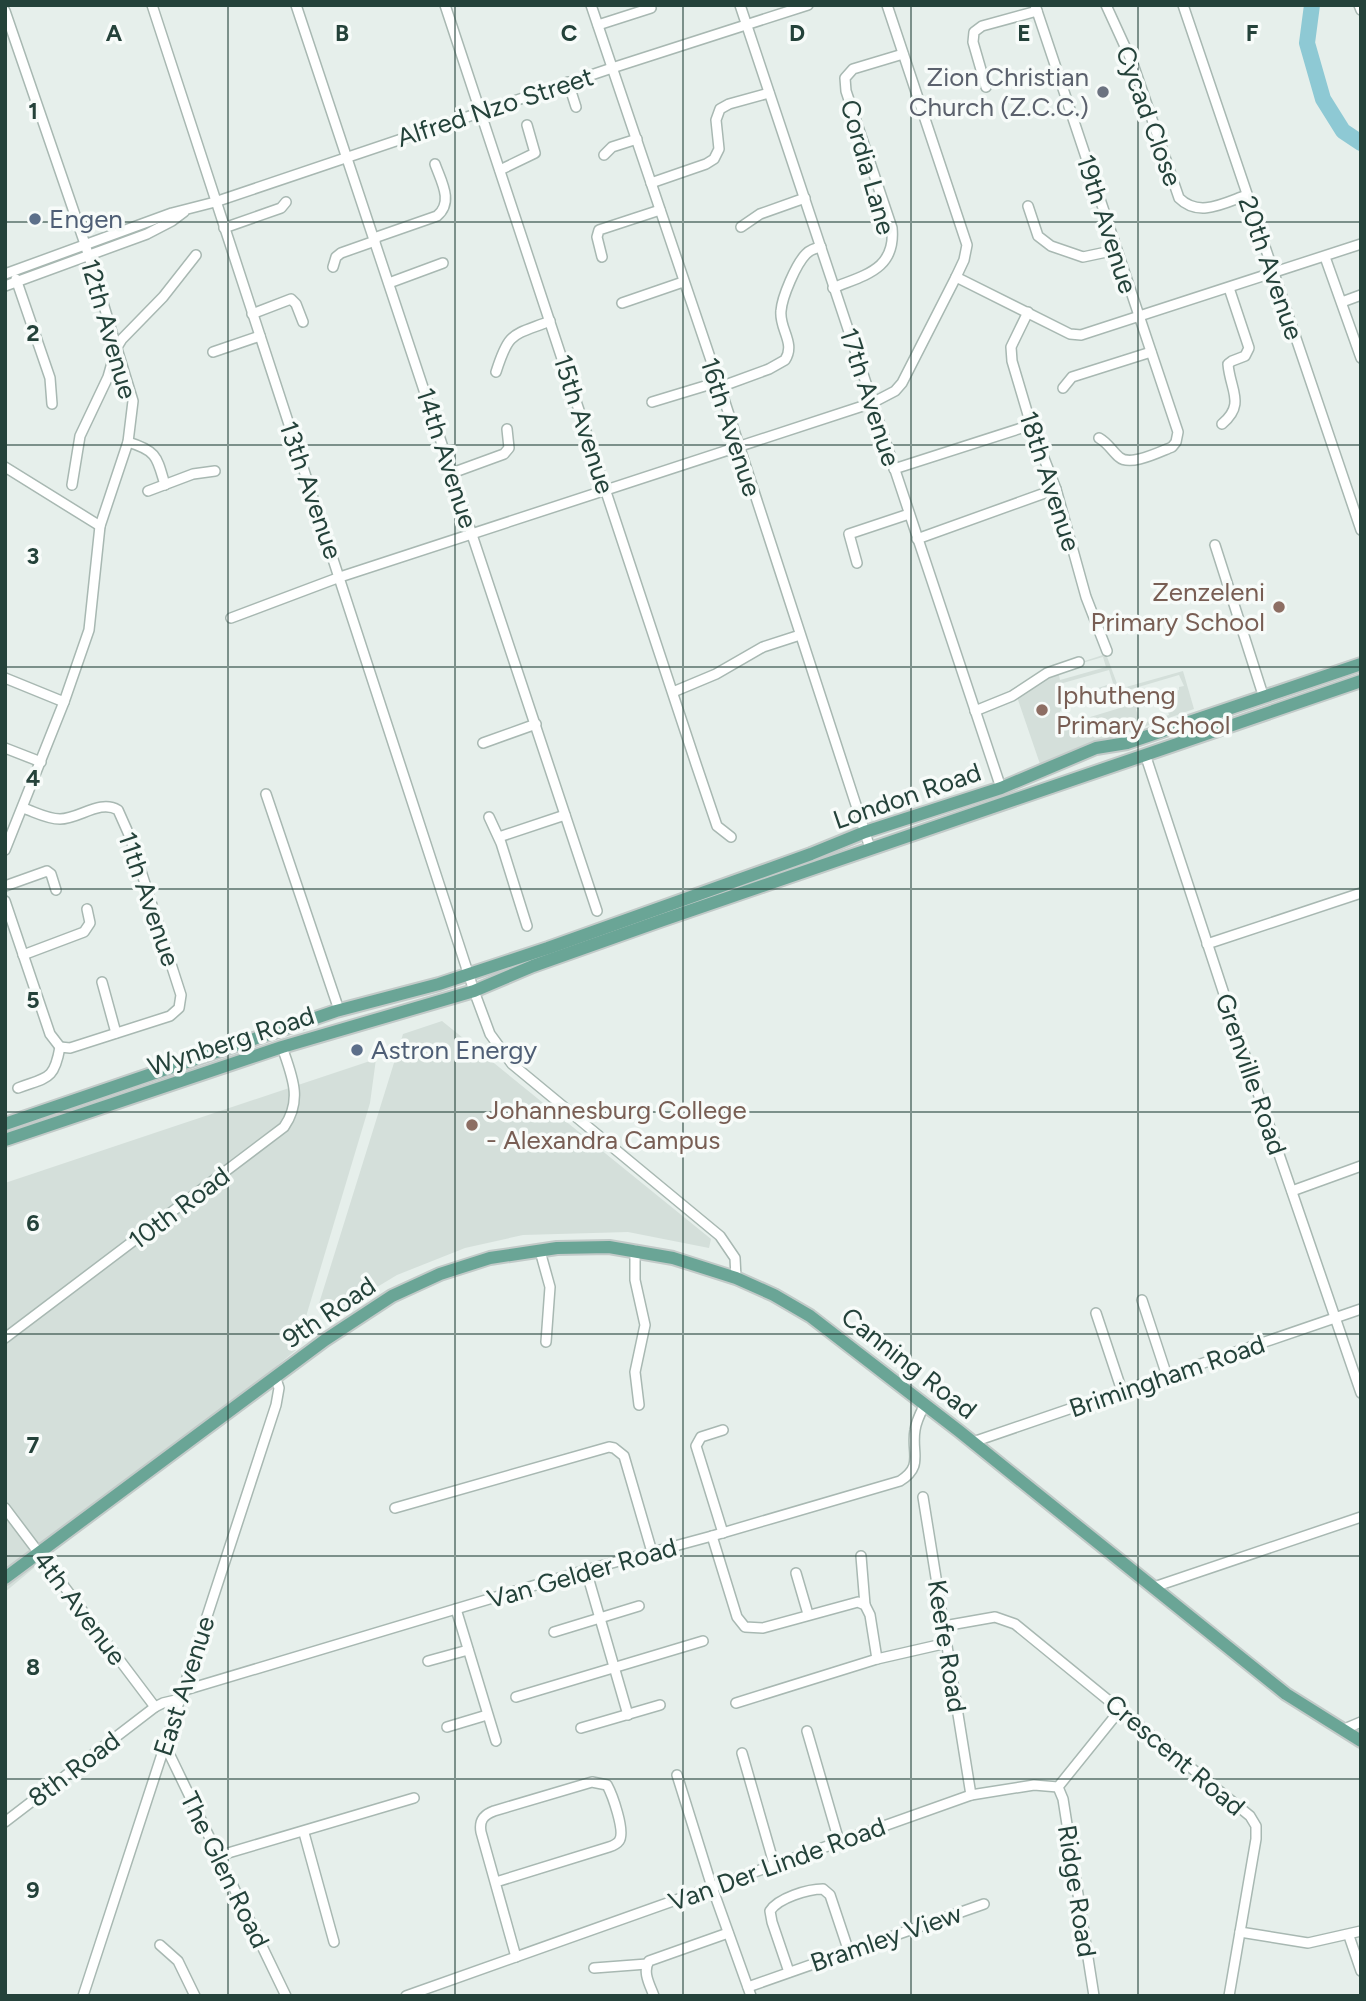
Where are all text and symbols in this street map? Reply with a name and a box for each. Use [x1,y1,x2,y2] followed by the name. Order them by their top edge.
[106,19,123,47] text: A
[335,19,349,47] text: B
[561,19,578,47] text: C
[789,19,805,47] text: D
[1017,19,1031,47] text: E
[1246,19,1259,47] text: F
[1109,41,1189,191] street label: Cycad Close
[393,60,597,154] street label: Alfred Nzo Street
[909,61,1089,123] place label: Zion Christian Church (Z.C.C.)
[1095,84,1111,100] marker: Zion Christian Church (Z.C.C.)
[833,96,903,238] street label: Cordia Lane
[28,97,38,125] text: 1
[1070,151,1144,297] street label: 19th Avenue
[1231,192,1311,344] street label: 20th Avenue
[49,203,123,235] place label: Engen
[27,211,43,227] marker: Engen
[74,255,144,403] street label: 12th Avenue
[26,319,40,347] text: 2
[833,324,907,470] street label: 17th Avenue
[546,350,622,498] street label: 15th Avenue
[694,354,768,500] street label: 16th Avenue
[409,384,485,532] street label: 14th Avenue
[1012,407,1088,555] street label: 18th Avenue
[272,417,350,563] street label: 13th Avenue
[27,542,39,570] text: 3
[1091,576,1265,638] place label: Zenzeleni Primary School
[1271,599,1287,615] marker: Zenzeleni Primary School
[1056,679,1230,741] place label: Iphutheng Primary School
[1034,702,1050,718] marker: Iphutheng Primary School
[829,756,985,836] street label: London Road
[26,764,40,792] text: 4
[111,828,187,970] street label: 11th Avenue
[26,986,40,1014] text: 5
[1208,989,1294,1159] street label: Grenville Road
[144,999,318,1083] street label: Wynberg Road
[371,1034,537,1066] place label: Astron Energy
[349,1042,365,1058] marker: Astron Energy
[486,1094,747,1156] place label: Johannesburg College - Alexandra Campus
[464,1117,480,1133] marker: Johannesburg College - Alexandra Campus
[122,1160,236,1256] street label: 10th Road
[26,1209,40,1237] text: 6
[276,1269,382,1355] street label: 9th Road
[835,1300,983,1426] street label: Canning Road
[1065,1328,1269,1424] street label: Brimingham Road
[27,1431,40,1459] text: 7
[484,1531,680,1615] street label: Van Gelder Road
[27,1545,133,1671] street label: 4th Avenue
[921,1577,973,1715] street label: Keefe Road
[146,1612,222,1760] street label: East Avenue
[26,1653,40,1681] text: 8
[1099,1687,1251,1823] street label: Crescent Road
[22,1724,126,1814] street label: 8th Road
[173,1787,277,1953] street label: The Glen Road
[664,1810,890,1918] street label: Van Der Linde Road
[1051,1823,1103,1959] street label: Ridge Road
[26,1876,40,1904] text: 9
[806,1897,966,1979] street label: Bramley View

